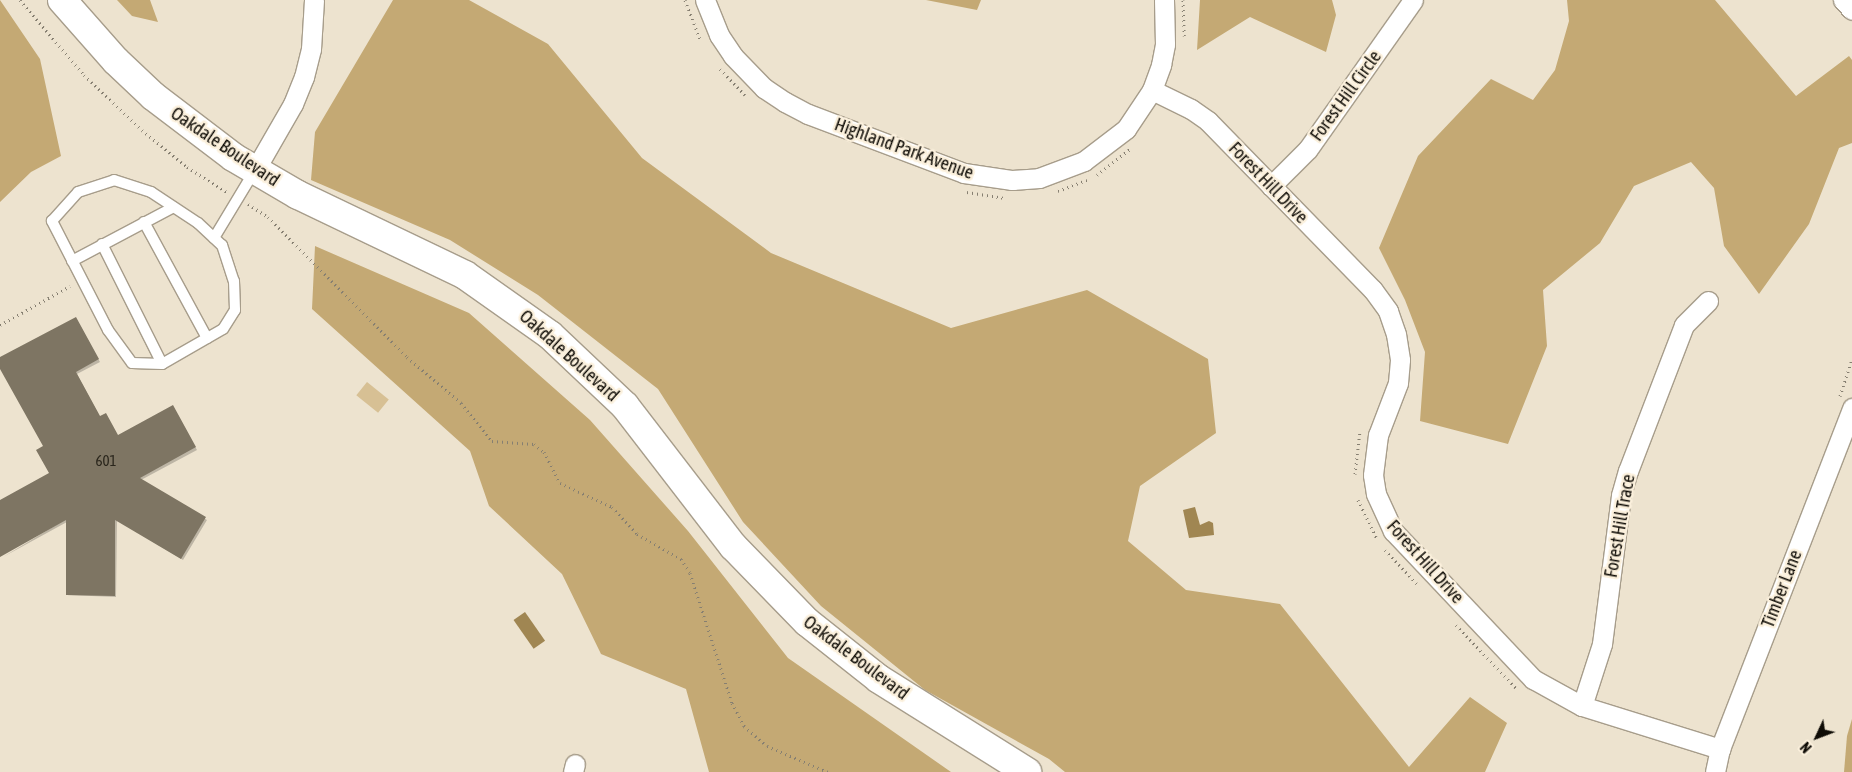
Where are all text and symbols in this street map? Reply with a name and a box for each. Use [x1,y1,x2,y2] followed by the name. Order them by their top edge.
[1306,47,1386,145] street label: Forest Hill Circle
[167,103,283,191] street label: Oakdale Boulevard
[832,114,976,184] street label: Highland Park Avenue
[1224,138,1312,228] street label: Forest Hill Drive
[515,306,623,406] street label: Oakdale Boulevard
[95,452,117,470] house number: 601
[1600,473,1640,579] street label: Forest Hill Trace
[1382,516,1468,608] street label: Forest Hill Drive
[1757,547,1807,631] street label: Timber Lane
[799,611,913,705] street label: Oakdale Boulevard
[1792,712,1842,762] north arrow
[1797,739,1815,756] text: N

